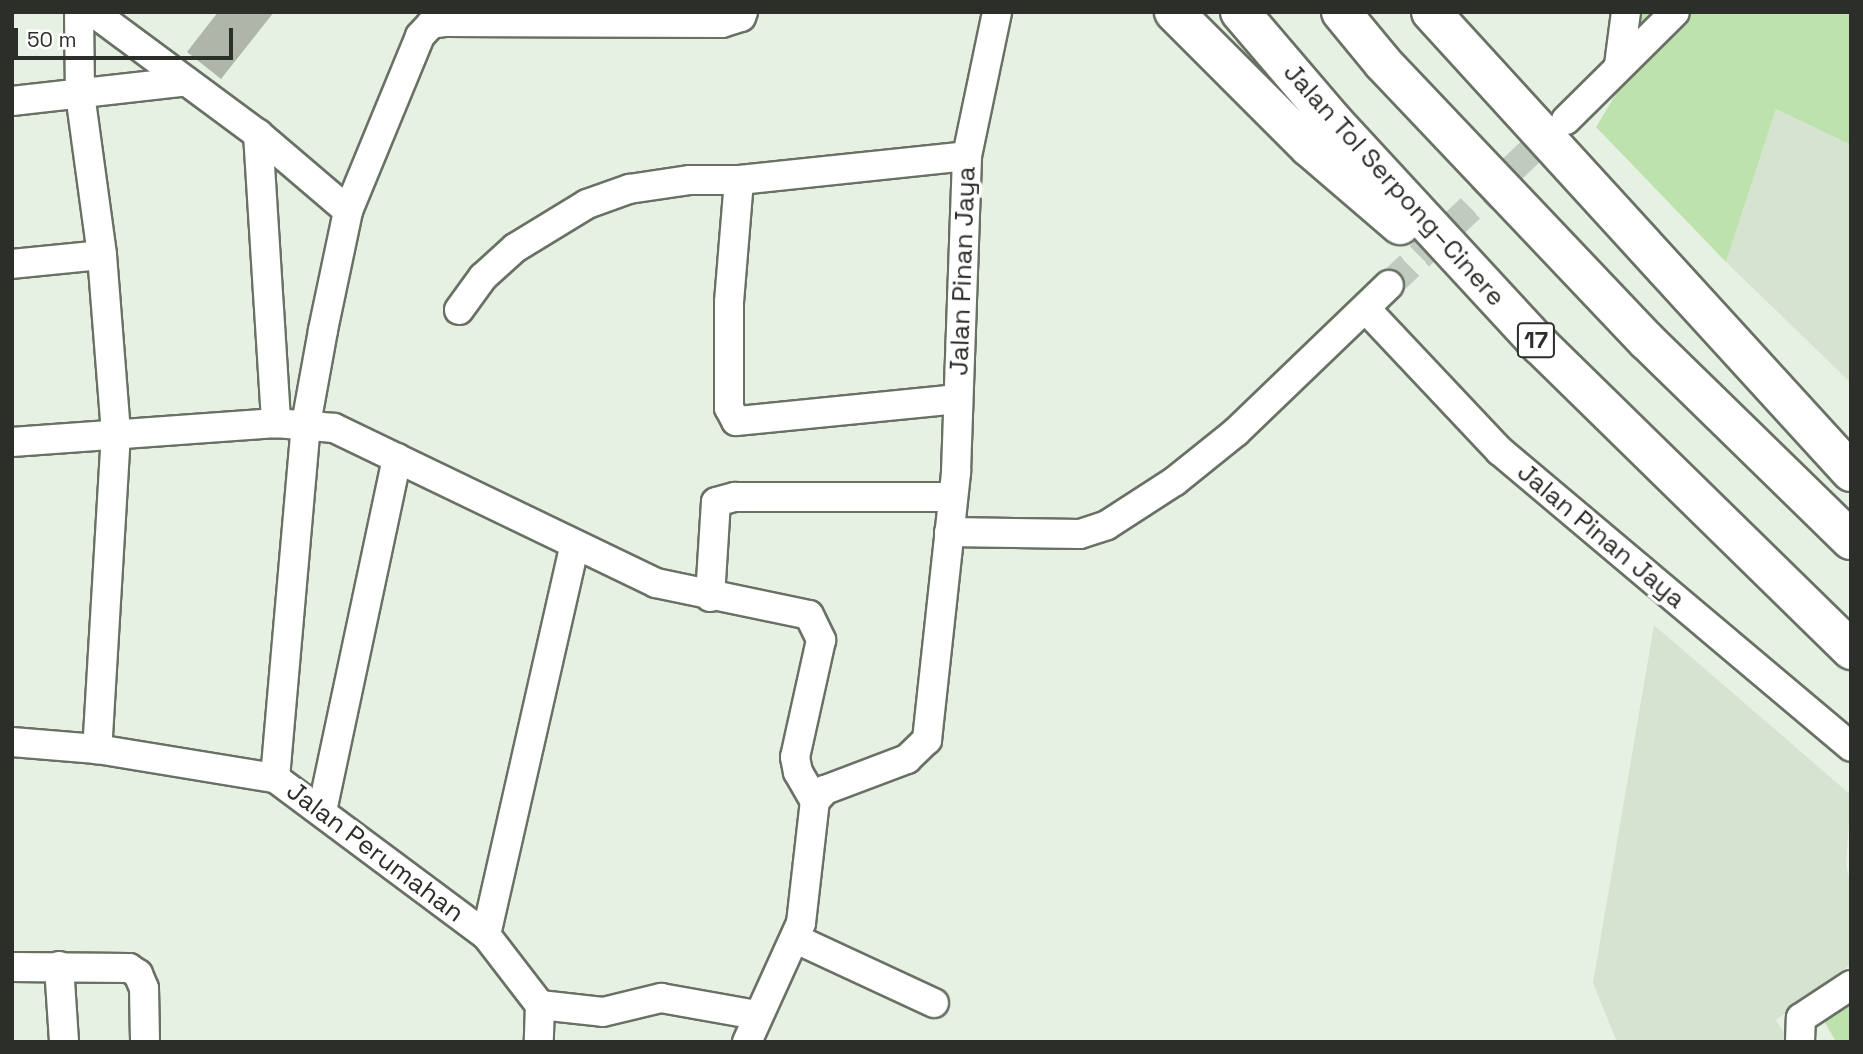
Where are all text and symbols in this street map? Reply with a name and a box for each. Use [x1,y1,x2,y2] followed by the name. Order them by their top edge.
[18,14,236,58] scale bar
[27,26,77,53] text: 50 m
[1276,57,1512,313] street label: Jalan Tol Serpong–Cinere
[944,166,982,376] street label: Jalan Pinan Jaya
[1517,320,1555,360] road number: 17
[1511,457,1691,615] street label: Jalan Pinan Jaya
[280,775,470,929] street label: Jalan Perumahan

